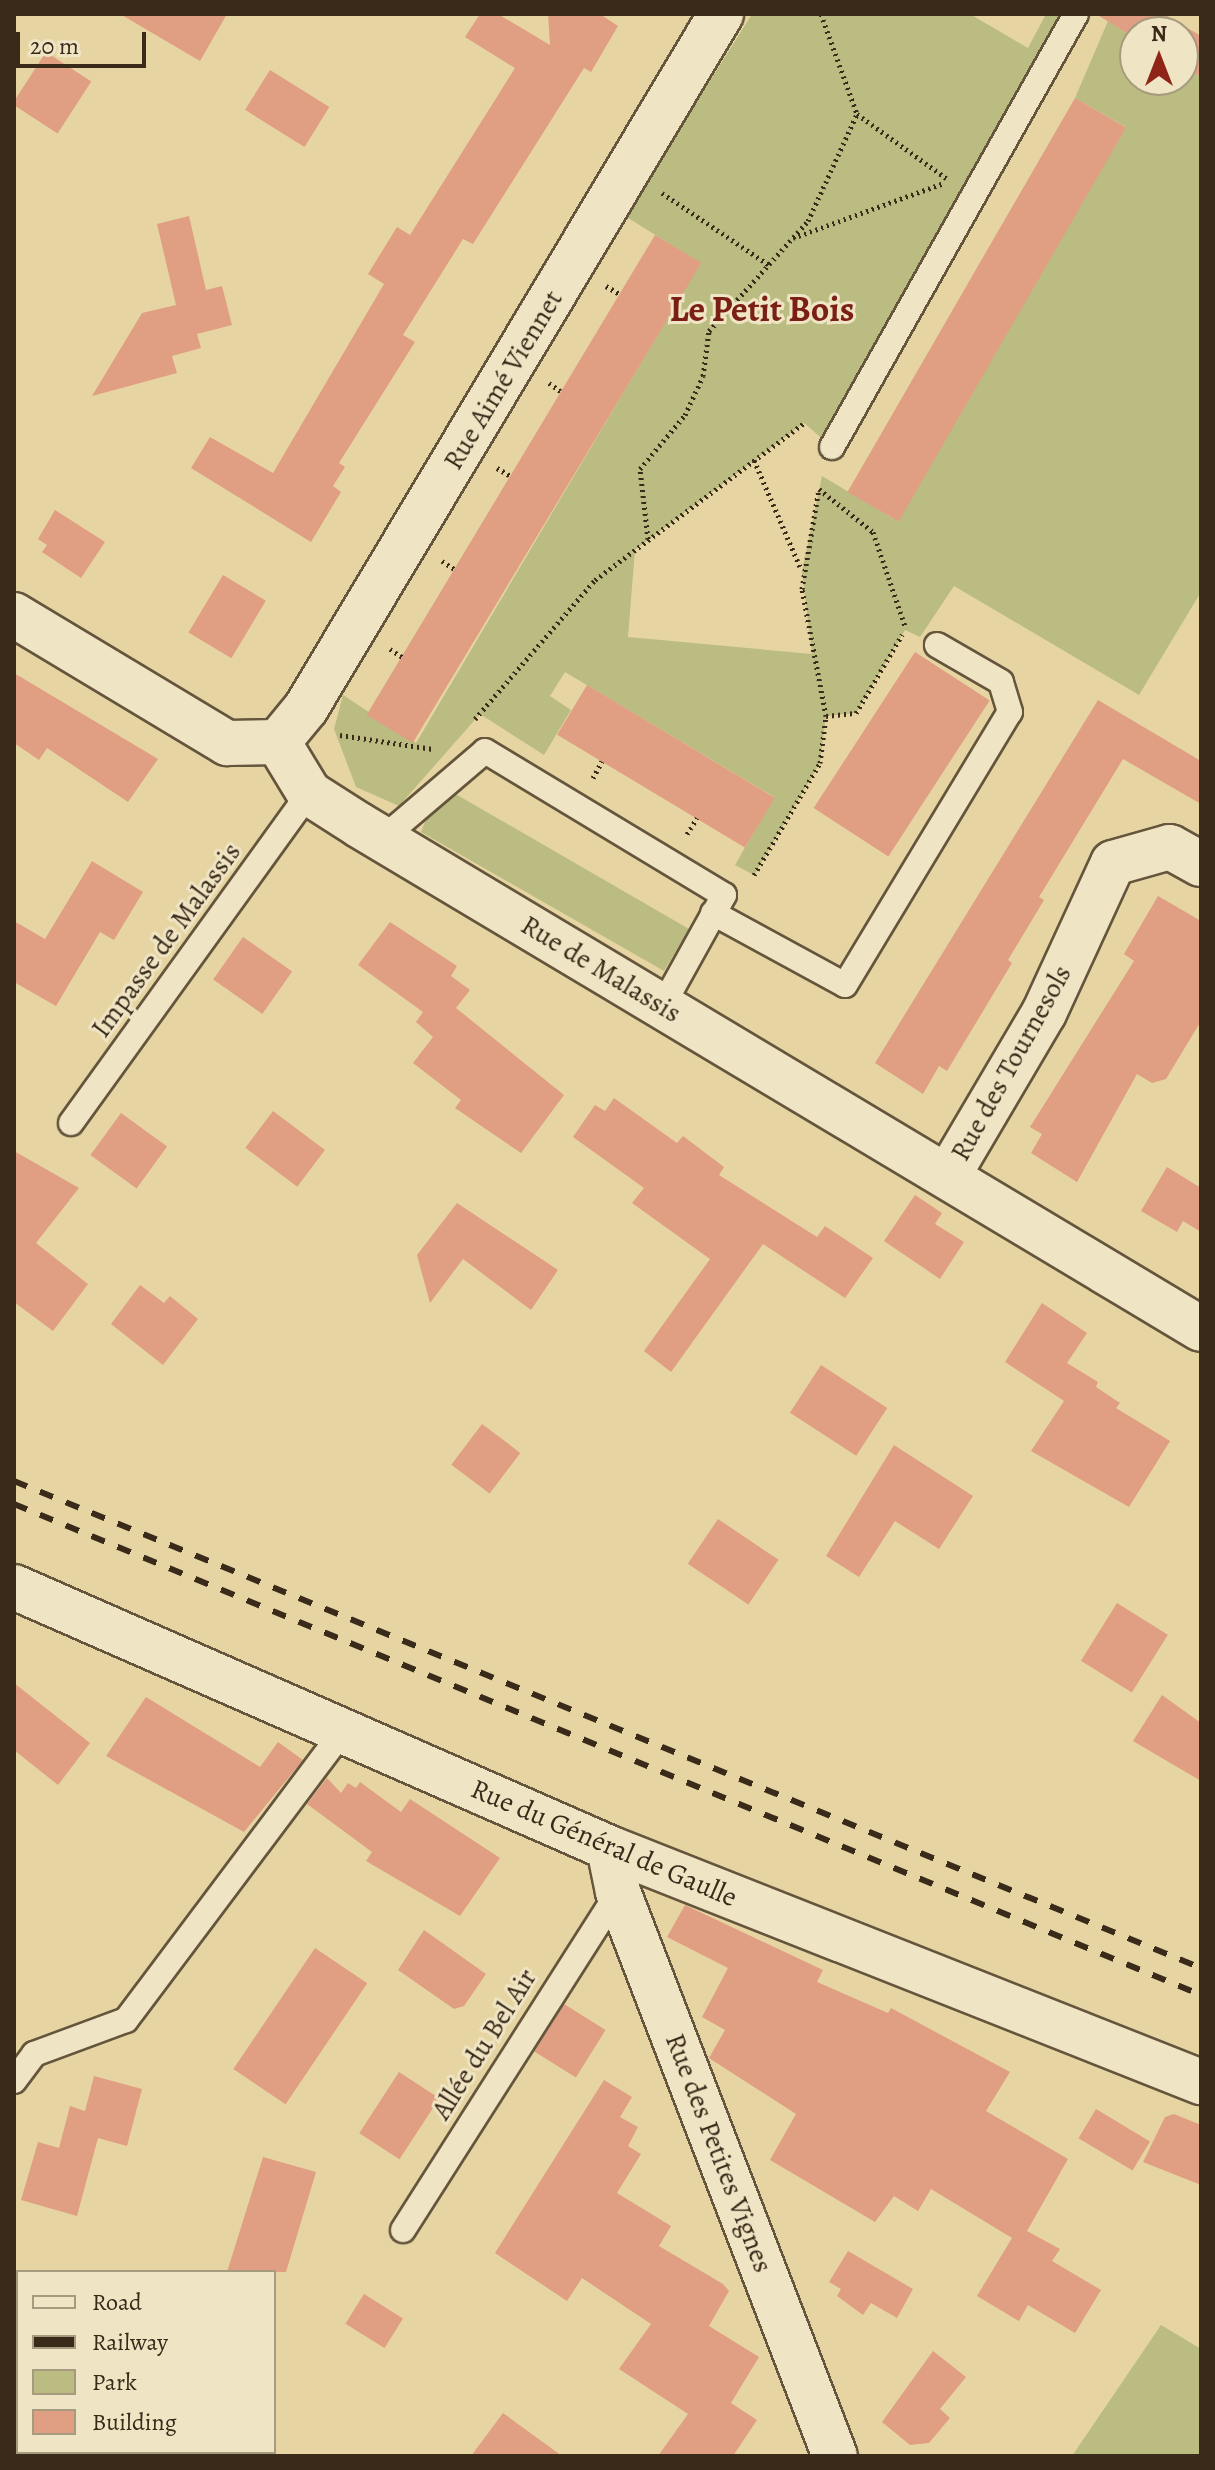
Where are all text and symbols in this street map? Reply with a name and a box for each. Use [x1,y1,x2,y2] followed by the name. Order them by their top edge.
[20,16,150,66] scale bar
[1119,16,1199,96] north arrow
[1151,19,1167,49] text: N
[30,30,79,62] text: 20 m
[436,284,570,476] street label: Rue Aimé Viennet
[670,287,854,331] district label: Le Petit Bois
[84,836,248,1044] street label: Impasse de Malassis
[515,908,687,1030] street label: Rue de Malassis
[943,959,1079,1167] street label: Rue des Tournesols
[466,1772,742,1914] street label: Rue du Général de Gaulle
[424,1962,544,2126] street label: Allée du Bel Air
[658,2029,780,2277] street label: Rue des Petites Vignes
[16,2270,276,2454] legend
[92,2286,142,2318] text: Road
[92,2326,168,2358] text: Railway
[92,2366,137,2398] text: Park
[92,2406,177,2438] text: Building

